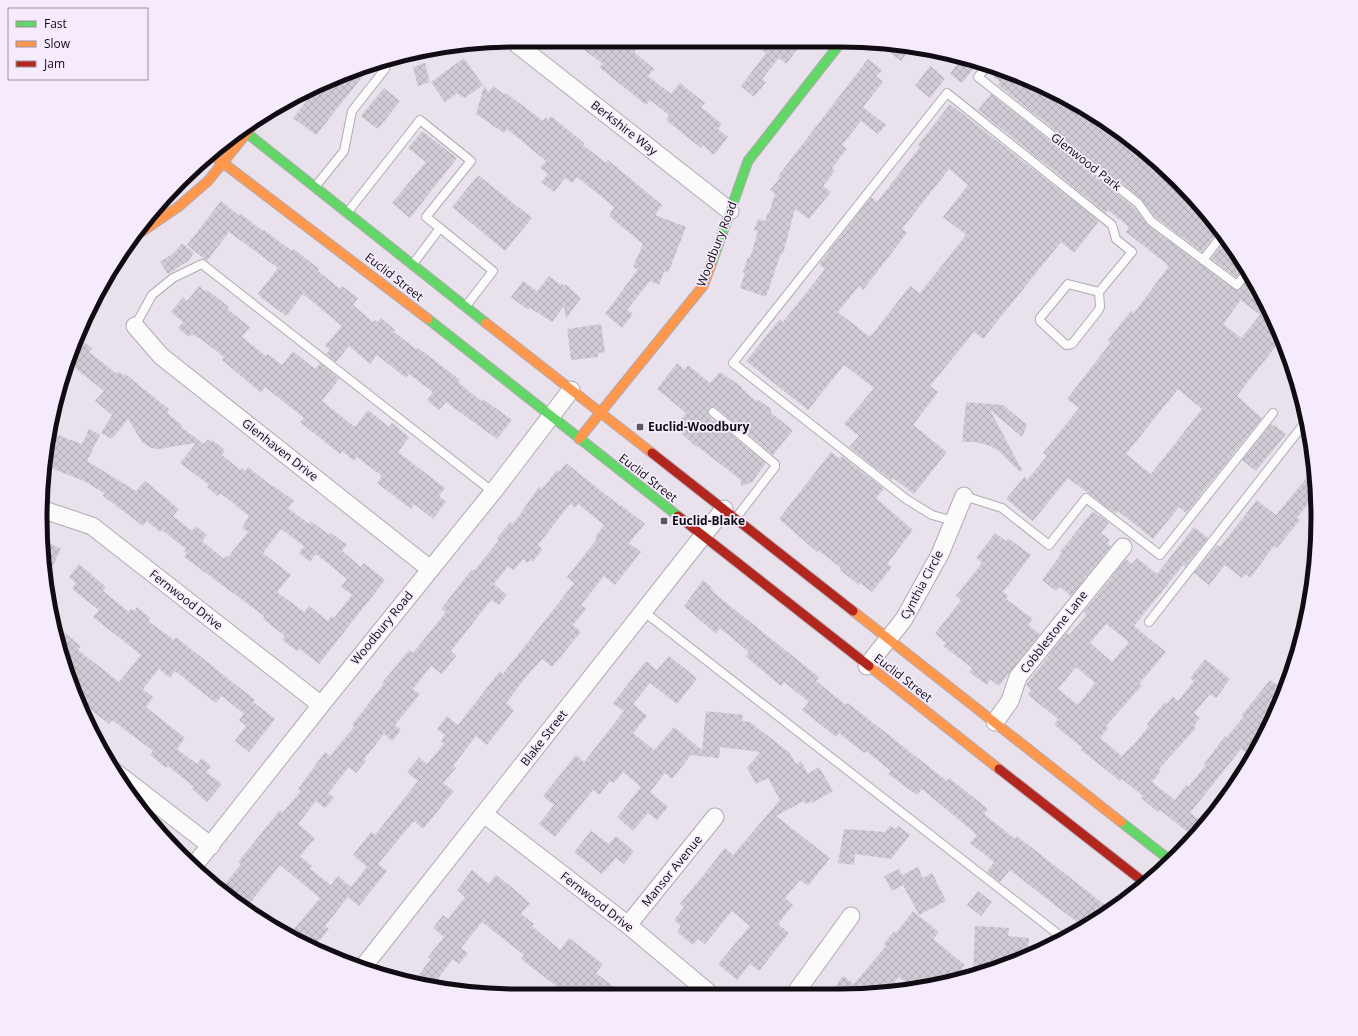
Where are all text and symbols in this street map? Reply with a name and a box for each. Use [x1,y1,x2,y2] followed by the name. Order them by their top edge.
[8,8,148,80] legend
[44,15,67,32] text: Fast
[44,35,71,52] text: Slow
[43,55,65,72] text: Jam
[587,96,662,160] street label: Berkshire Way
[1048,129,1126,195] street label: Glenwood Park
[692,199,741,289] street label: Woodbury Road
[362,248,427,305] street label: Euclid Street
[239,414,322,485] street label: Glenhaven Drive
[648,418,750,435] place label: Euclid-Woodbury
[635,422,645,432] marker: Euclid-Woodbury
[616,449,681,506] street label: Euclid Street
[672,512,745,529] place label: Euclid-Blake
[659,516,669,526] marker: Euclid-Blake
[896,547,947,622] street label: Cynthia Circle
[146,566,227,634] street label: Fernwood Drive
[347,587,417,668] street label: Woodbury Road
[1016,587,1091,677] street label: Cobblestone Lane
[871,649,936,706] street label: Euclid Street
[516,706,571,769] street label: Blake Street
[637,831,706,910] street label: Mansor Avenue
[557,868,638,936] street label: Fernwood Drive

